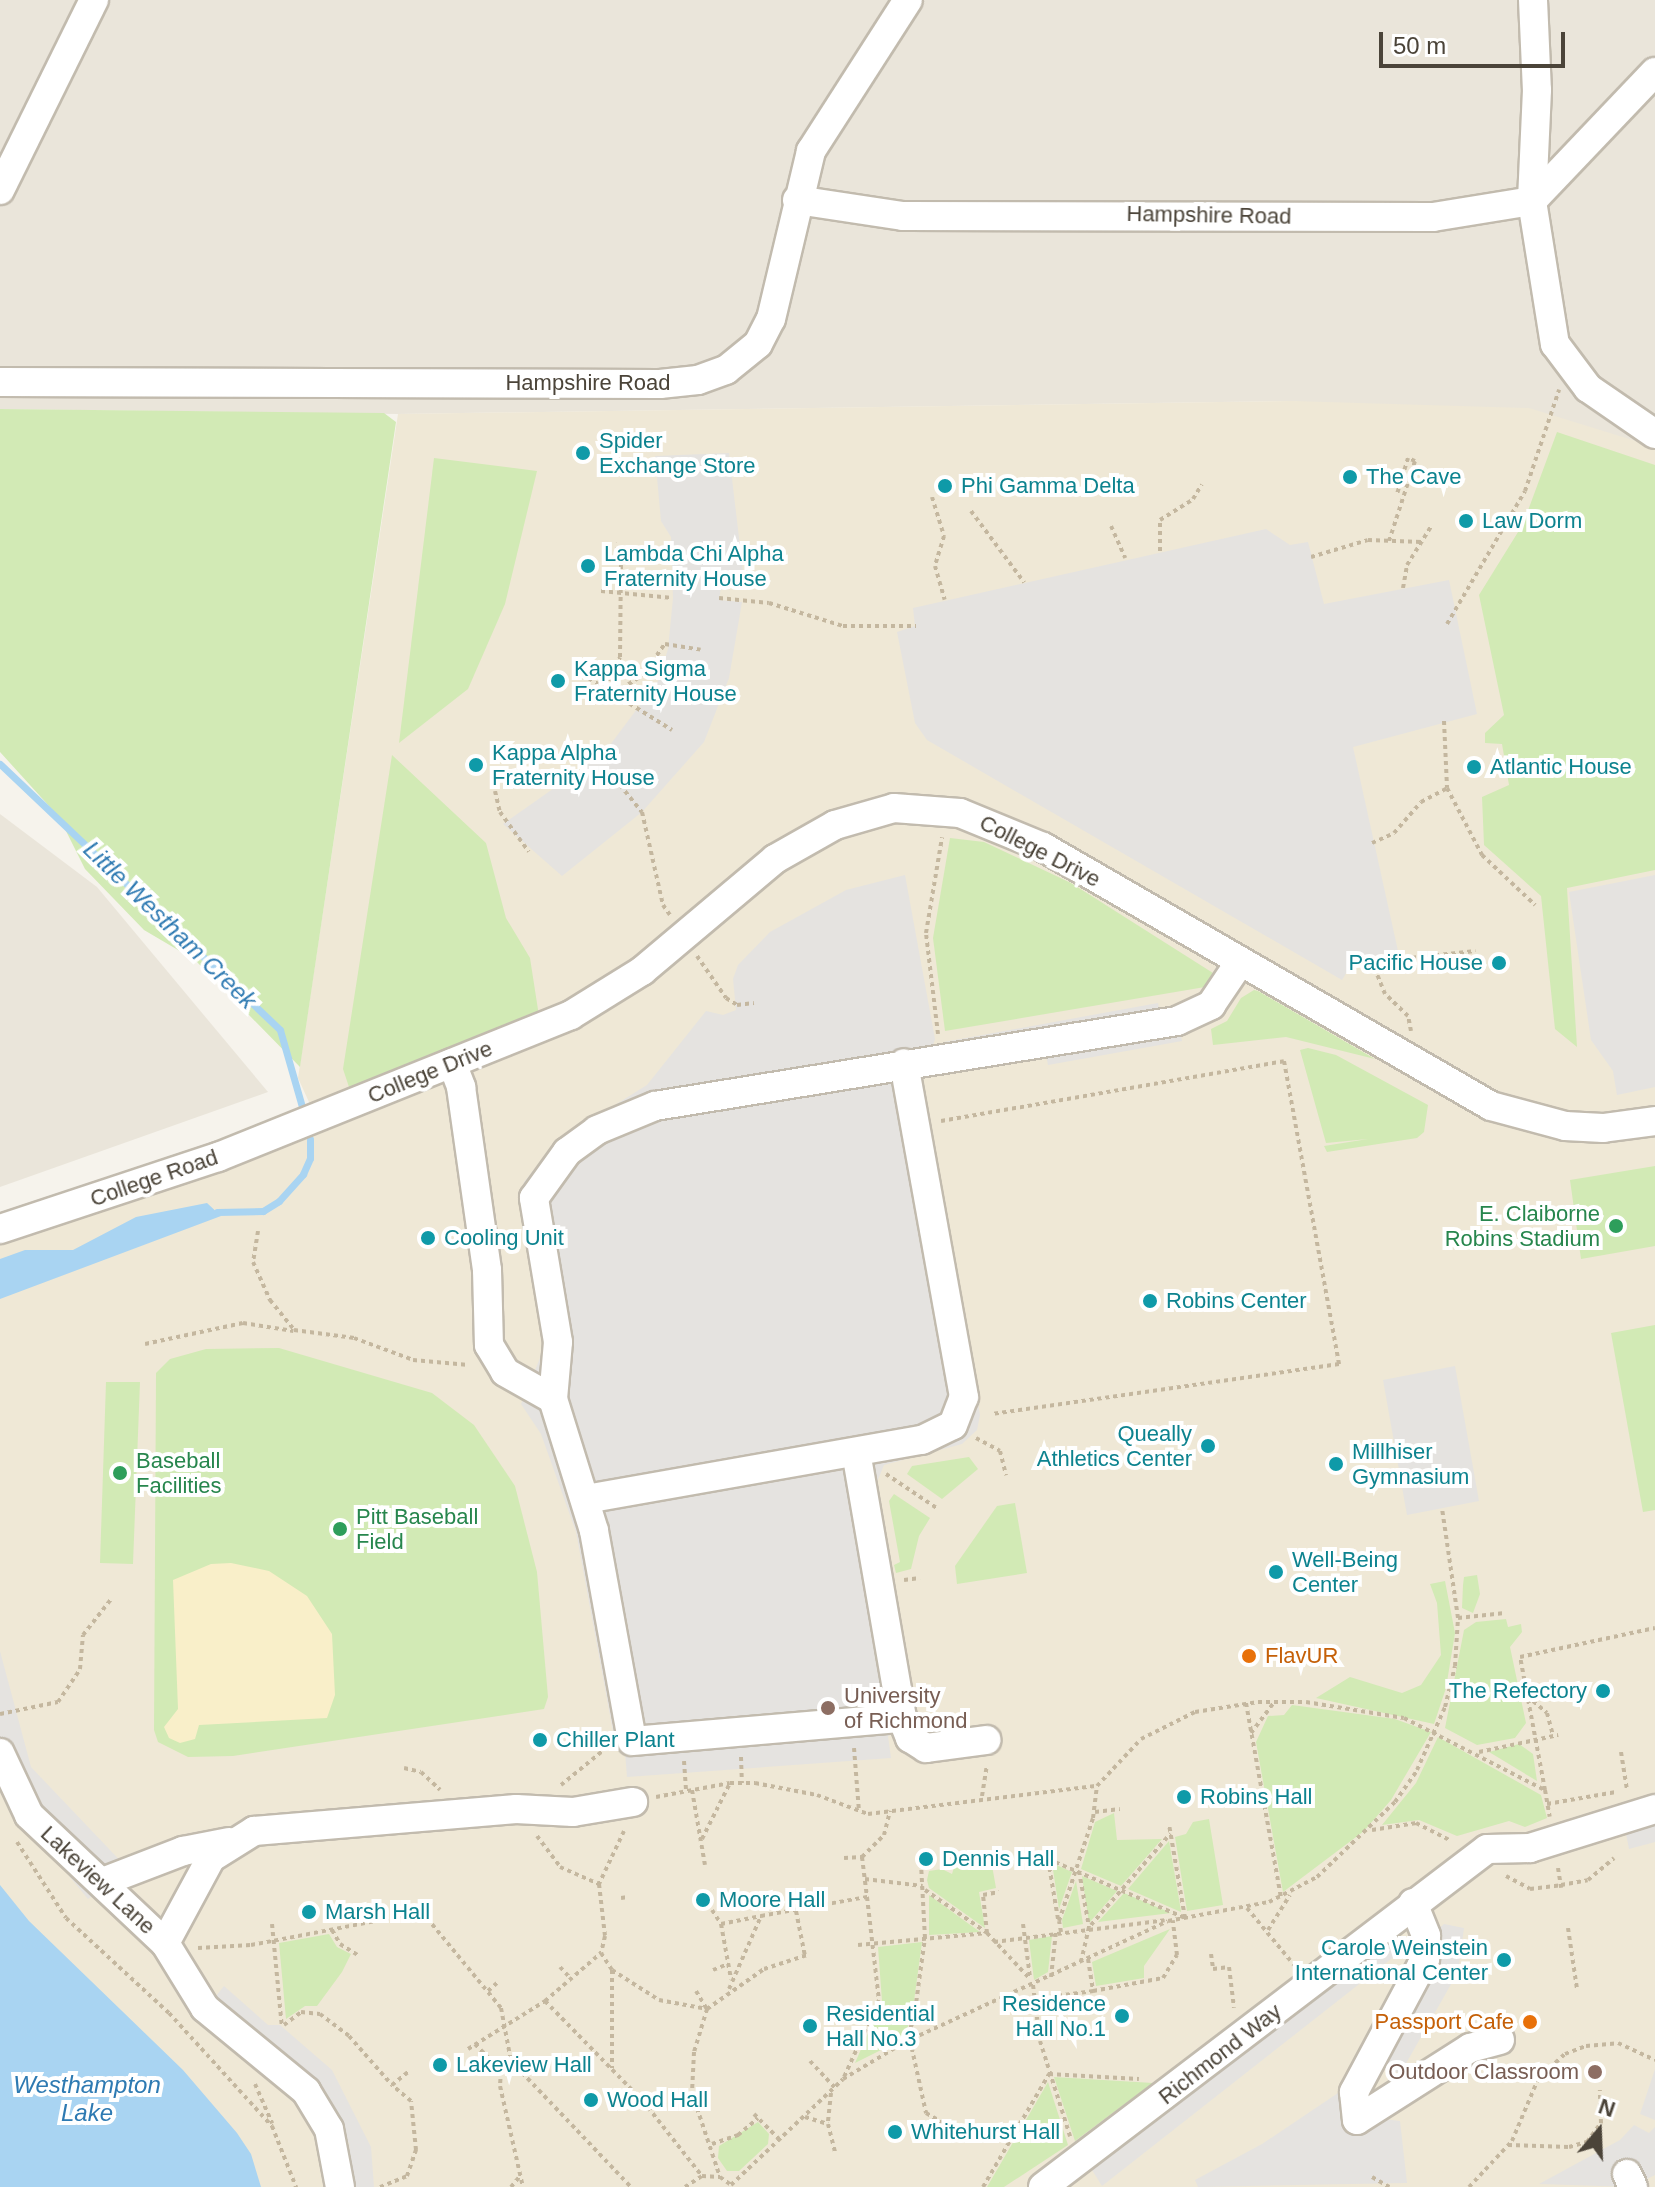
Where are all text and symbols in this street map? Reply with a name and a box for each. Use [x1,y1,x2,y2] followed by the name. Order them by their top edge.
[1383,16,1569,66] scale bar
[1393,32,1446,59] text: 50 m
[1126,200,1292,230] street label: Hampshire Road
[505,370,671,396] street label: Hampshire Road
[599,427,756,478] place label: Spider Exchange Store
[574,444,592,462] marker: Spider Exchange Store
[1366,464,1461,490] place label: The Cave
[1341,468,1359,486] marker: The Cave
[961,473,1135,499] place label: Phi Gamma Delta
[936,477,954,495] marker: Phi Gamma Delta
[1482,508,1582,534] place label: Law Dorm
[1457,512,1475,530] marker: Law Dorm
[604,540,785,592] place label: Lambda Chi Alpha Fraternity House
[579,557,597,575] marker: Lambda Chi Alpha Fraternity House
[574,655,737,706] place label: Kappa Sigma Fraternity House
[549,672,567,690] marker: Kappa Sigma Fraternity House
[492,739,655,790] place label: Kappa Alpha Fraternity House
[1490,754,1632,780] place label: Atlantic House
[467,756,485,774] marker: Kappa Alpha Fraternity House
[1465,758,1483,776] marker: Atlantic House
[975,809,1105,893] street label: College Drive
[78,835,262,1015] water label: Little Westham Creek
[1348,950,1483,976] place label: Pacific House
[1490,954,1508,972] marker: Pacific House
[364,1035,496,1109] street label: College Drive
[87,1144,221,1212] street label: College Road
[1445,1200,1600,1252] place label: E. Claiborne Robins Stadium
[1607,1217,1625,1235] marker: E. Claiborne Robins Stadium
[444,1225,564,1251] place label: Cooling Unit
[419,1229,437,1247] marker: Cooling Unit
[1166,1288,1307,1314] place label: Robins Center
[1141,1292,1159,1310] marker: Robins Center
[1037,1420,1192,1472] place label: Queally Athletics Center
[1199,1437,1217,1455] marker: Queally Athletics Center
[1352,1438,1469,1490] place label: Millhiser Gymnasium
[136,1447,222,1498] place label: Baseball Facilities
[1327,1455,1345,1473] marker: Millhiser Gymnasium
[111,1464,129,1482] marker: Baseball Facilities
[356,1503,478,1554] place label: Pitt Baseball Field
[331,1520,349,1538] marker: Pitt Baseball Field
[1292,1546,1398,1598] place label: Well-Being Center
[1267,1563,1285,1581] marker: Well-Being Center
[1265,1643,1338,1669] place label: FlavUR
[1240,1647,1258,1665] marker: FlavUR
[1449,1678,1587,1704] place label: The Refectory
[844,1682,968,1734] place label: University of Richmond
[1594,1682,1612,1700] marker: The Refectory
[819,1699,837,1717] marker: University of Richmond
[556,1727,675,1753] place label: Chiller Plant
[531,1731,549,1749] marker: Chiller Plant
[1200,1784,1312,1810] place label: Robins Hall
[1175,1788,1193,1806] marker: Robins Hall
[35,1820,161,1940] street label: Lakeview Lane
[942,1846,1054,1872] place label: Dennis Hall
[917,1850,935,1868] marker: Dennis Hall
[719,1887,825,1913] place label: Moore Hall
[694,1891,712,1909] marker: Moore Hall
[325,1899,430,1925] place label: Marsh Hall
[300,1903,318,1921] marker: Marsh Hall
[1295,1934,1488,1986] place label: Carole Weinstein International Center
[1495,1951,1513,1969] marker: Carole Weinstein International Center
[1002,1990,1106,2042] place label: Residence Hall No.1
[1153,1998,1287,2110] street label: Richmond Way
[826,2000,935,2052] place label: Residential Hall No.3
[1113,2007,1131,2025] marker: Residence Hall No.1
[1375,2009,1514,2035] place label: Passport Cafe
[1521,2013,1539,2031] marker: Passport Cafe
[801,2017,819,2035] marker: Residential Hall No.3
[456,2052,592,2078] place label: Lakeview Hall
[431,2056,449,2074] marker: Lakeview Hall
[1388,2059,1579,2085] place label: Outdoor Classroom
[1586,2063,1604,2081] marker: Outdoor Classroom
[13,2071,161,2127] water label: Westhampton Lake
[607,2087,708,2113] place label: Wood Hall
[582,2091,600,2109] marker: Wood Hall
[1559,2091,1639,2171] north arrow
[1595,2093,1619,2122] text: N
[911,2119,1060,2145] place label: Whitehurst Hall
[886,2123,904,2141] marker: Whitehurst Hall

